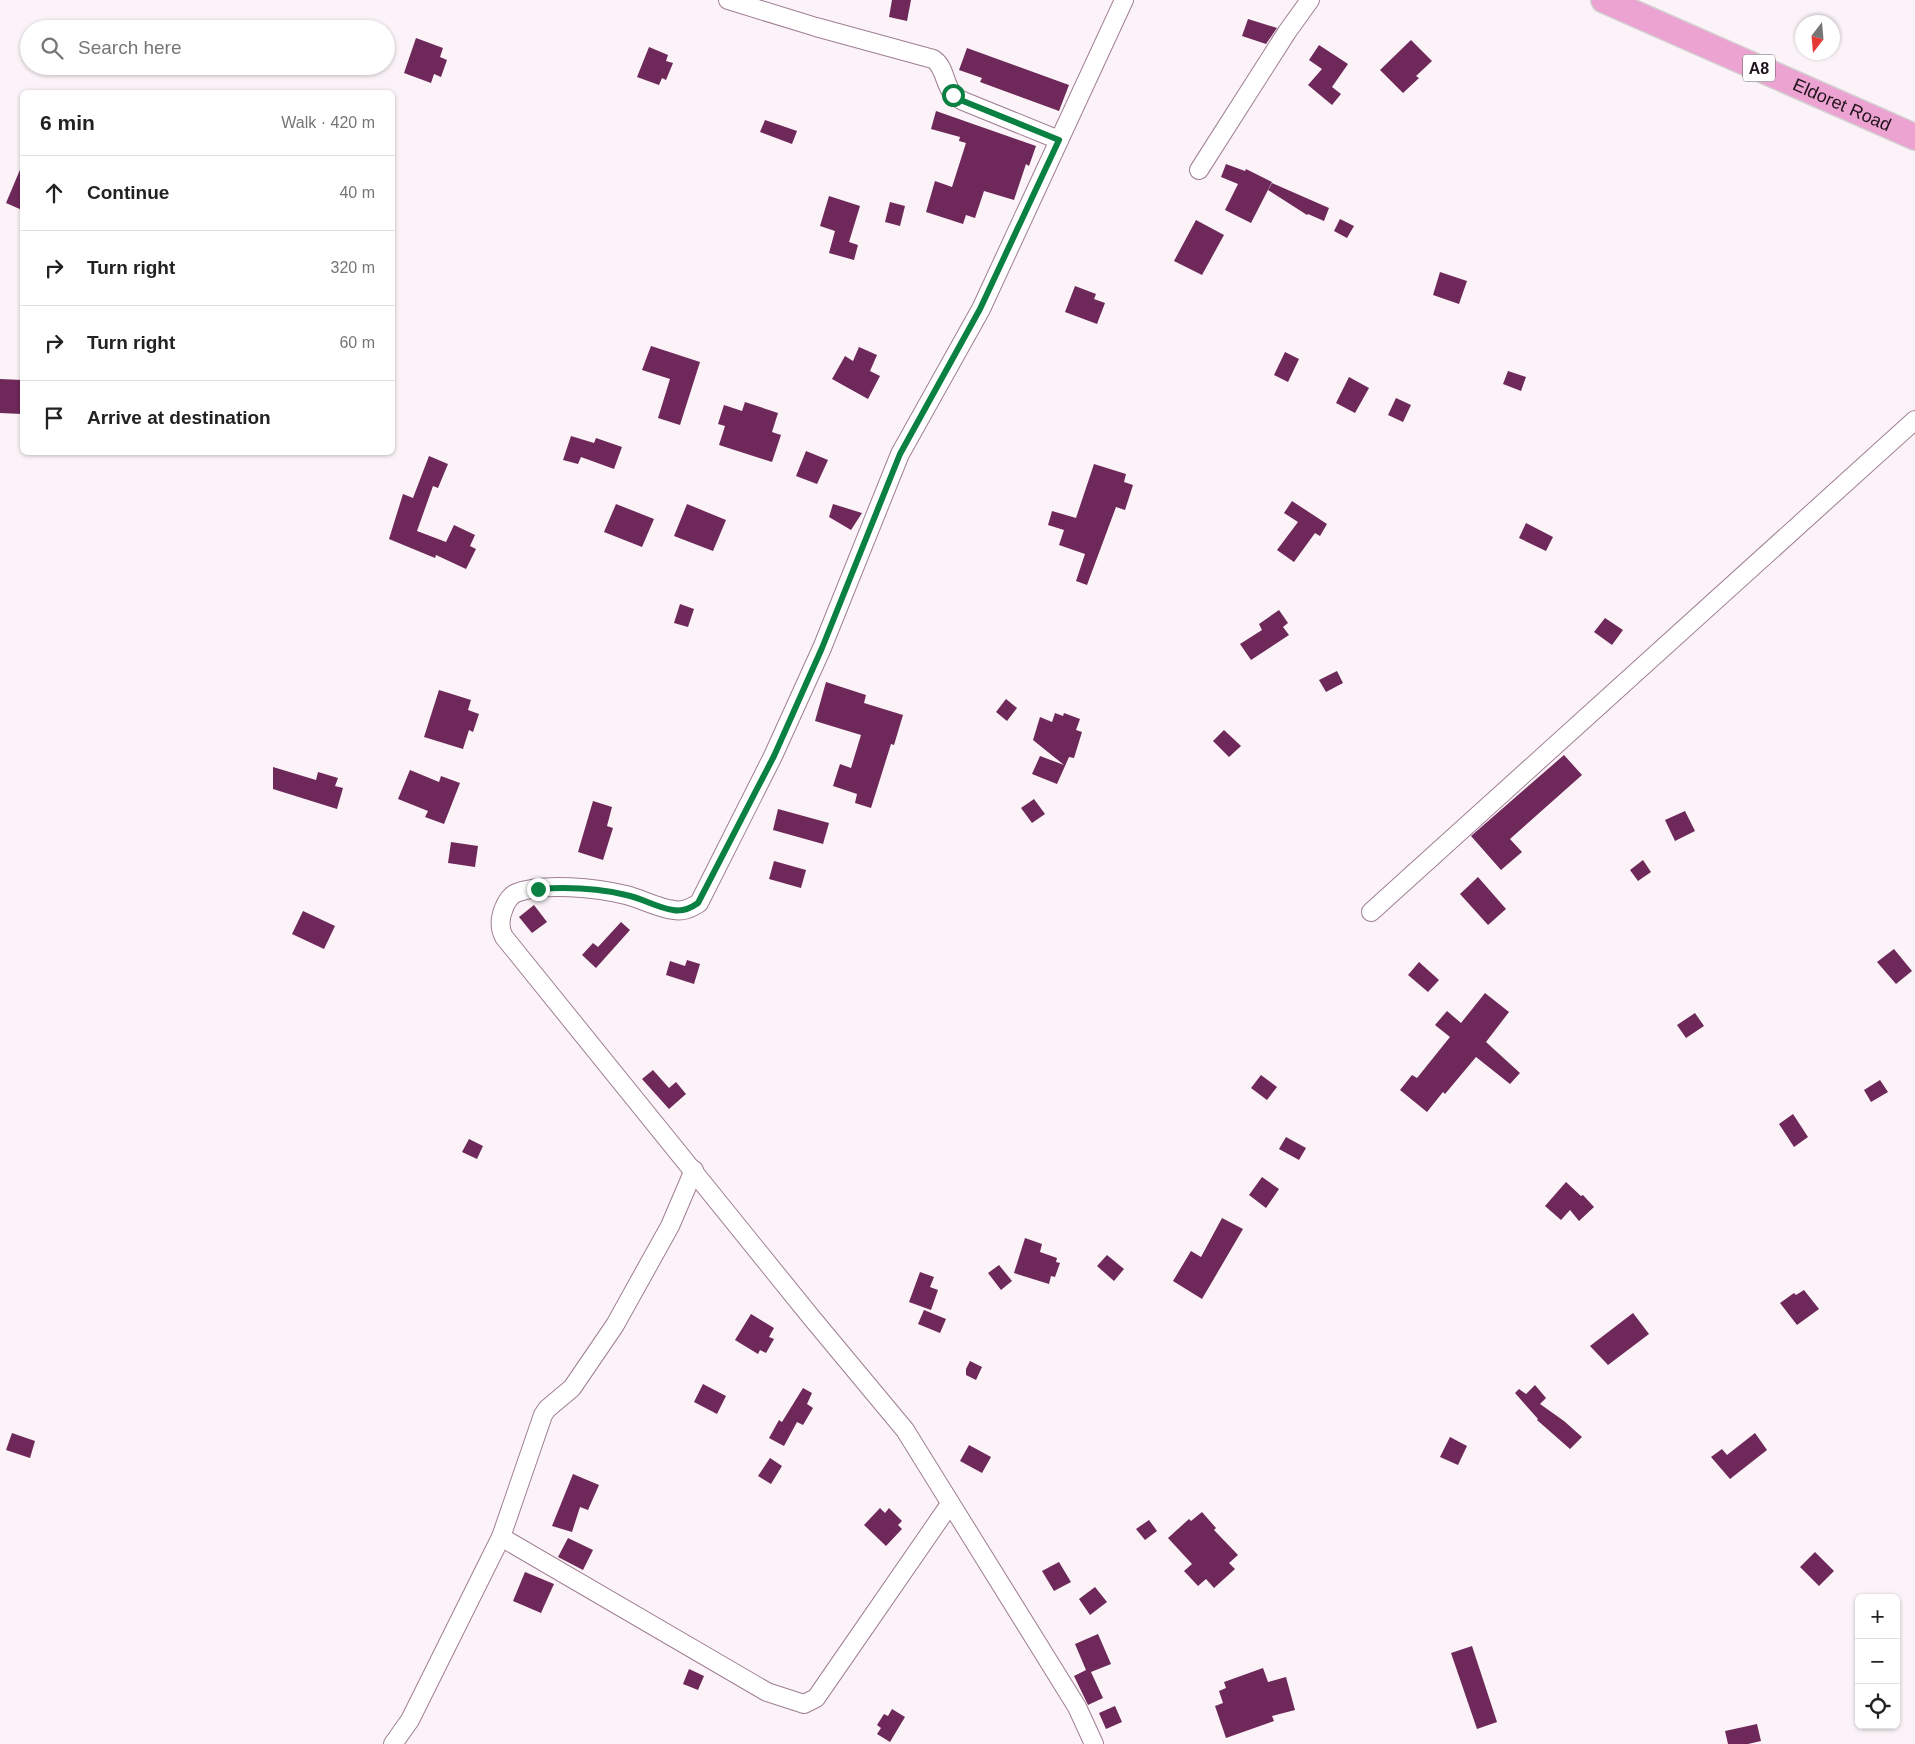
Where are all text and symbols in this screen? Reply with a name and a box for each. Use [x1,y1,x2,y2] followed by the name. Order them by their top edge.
[1795,15,1840,60] north arrow
[20,20,395,75] search box
[38,34,66,62] icon: search
[78,37,182,58] text: Search here
[1743,54,1775,82] road number: A8
[1790,74,1894,135] street label: Eldoret Road
[942,84,965,107] route start
[40,111,95,134] text: 6 min
[281,114,375,131] text: Walk · 420 m
[40,179,68,207] icon: ahead
[87,182,169,203] text: Continue
[339,184,375,201] text: 40 m
[40,254,68,282] icon: right
[87,257,175,278] text: Turn right
[331,259,375,276] text: 320 m
[40,329,68,357] icon: right
[87,332,175,353] text: Turn right
[339,334,375,351] text: 60 m
[40,404,68,432] icon: arrive
[87,407,271,428] text: Arrive at destination
[527,878,550,901] route end
[1855,1594,1900,1729] map controls
[1855,1594,1900,1639] button: +
[1855,1639,1900,1684] button: −
[1855,1684,1900,1729] button: locate

